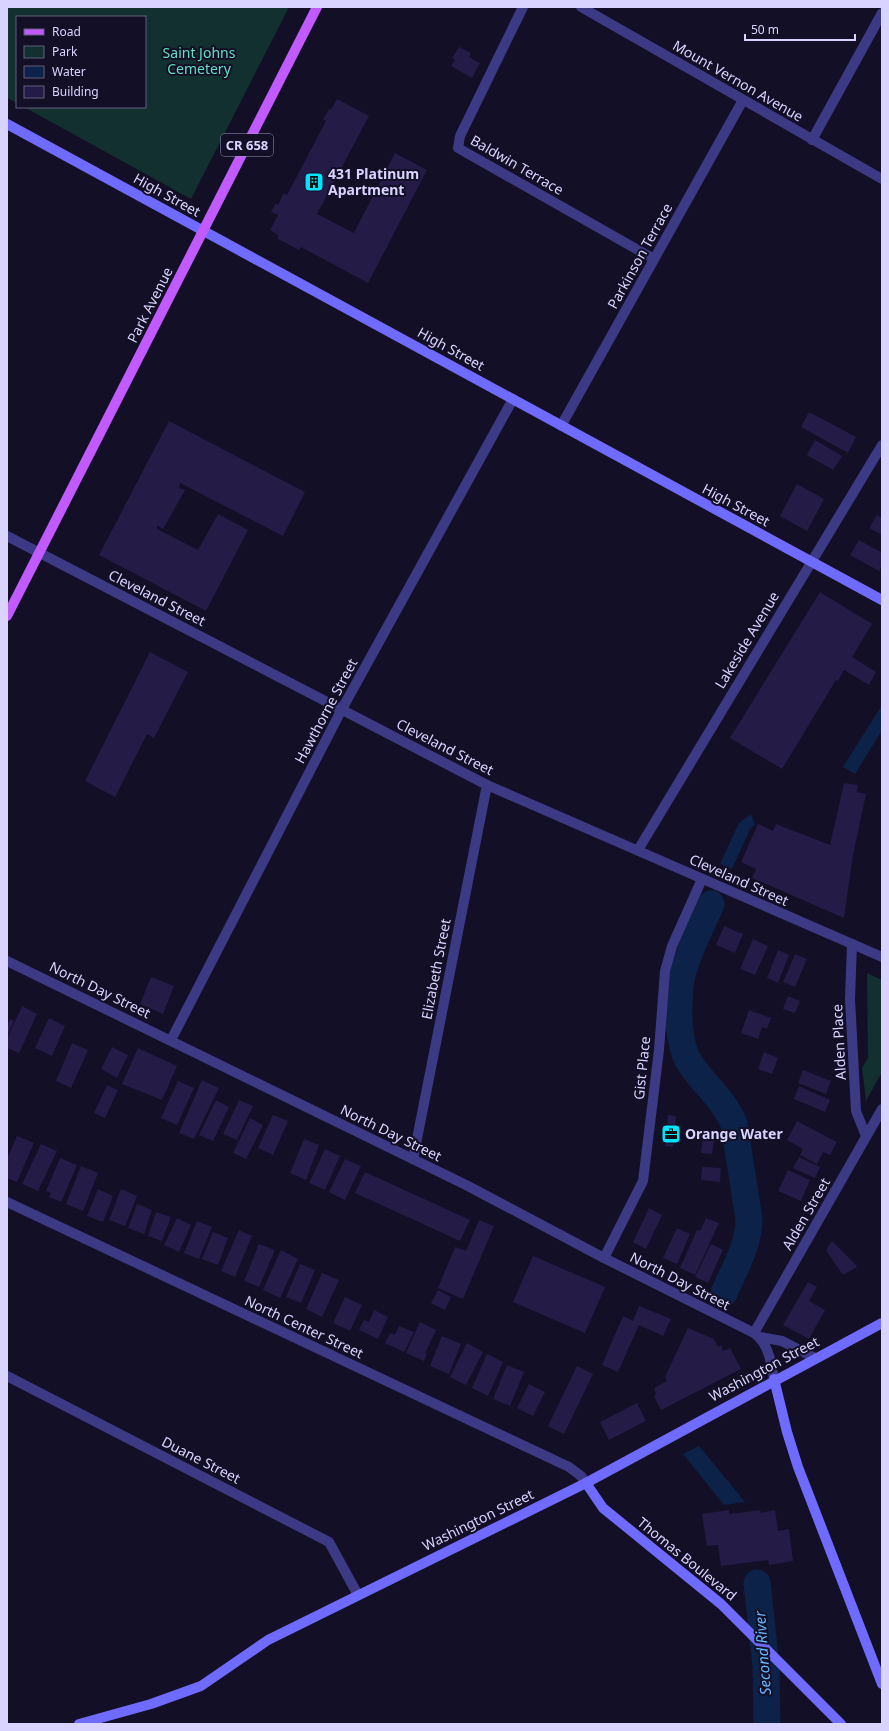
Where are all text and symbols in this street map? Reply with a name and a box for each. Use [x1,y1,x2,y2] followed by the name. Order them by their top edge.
[16,16,146,108] legend
[745,16,855,42] scale bar
[751,21,779,38] text: 50 m
[52,23,81,40] text: Road
[670,35,807,126] street label: Mount Vernon Avenue
[52,43,78,60] text: Park
[163,43,236,78] park label: Saint Johns Cemetery
[52,63,86,80] text: Water
[52,83,99,100] text: Building
[467,130,567,199] street label: Baldwin Terrace
[221,134,273,156] road number: CR 658
[328,164,419,199] place label: 431 Platinum Apartment
[130,168,204,221] street label: High Street
[303,171,325,193] building icon: 431 Platinum Apartment
[603,200,676,312] street label: Parkinson Terrace
[122,264,177,346] street label: Park Avenue
[414,322,488,375] street label: High Street
[699,479,773,530] street label: High Street
[105,565,209,630] street label: Cleveland Street
[710,588,783,692] street label: Lakeside Avenue
[290,655,361,767] street label: Hawthorne Street
[393,714,497,779] street label: Cleveland Street
[687,849,792,910] street label: Cleveland Street
[416,917,455,1021] street label: Elizabeth Street
[47,957,154,1022] street label: North Day Street
[827,1004,850,1080] street label: Alden Place
[629,1035,654,1101] street label: Gist Place
[338,1100,445,1165] street label: North Day Street
[660,1123,682,1145] office icon: Orange Water
[685,1124,783,1143] place label: Orange Water
[777,1174,834,1253] street label: Alden Street
[627,1247,734,1314] street label: North Day Street
[242,1291,367,1362] street label: North Center Street
[706,1332,822,1406] street label: Washington Street
[159,1432,244,1488] street label: Duane Street
[419,1484,537,1555] street label: Washington Street
[634,1513,741,1605] street label: Thomas Boulevard
[749,1609,775,1696] water label: Second River

